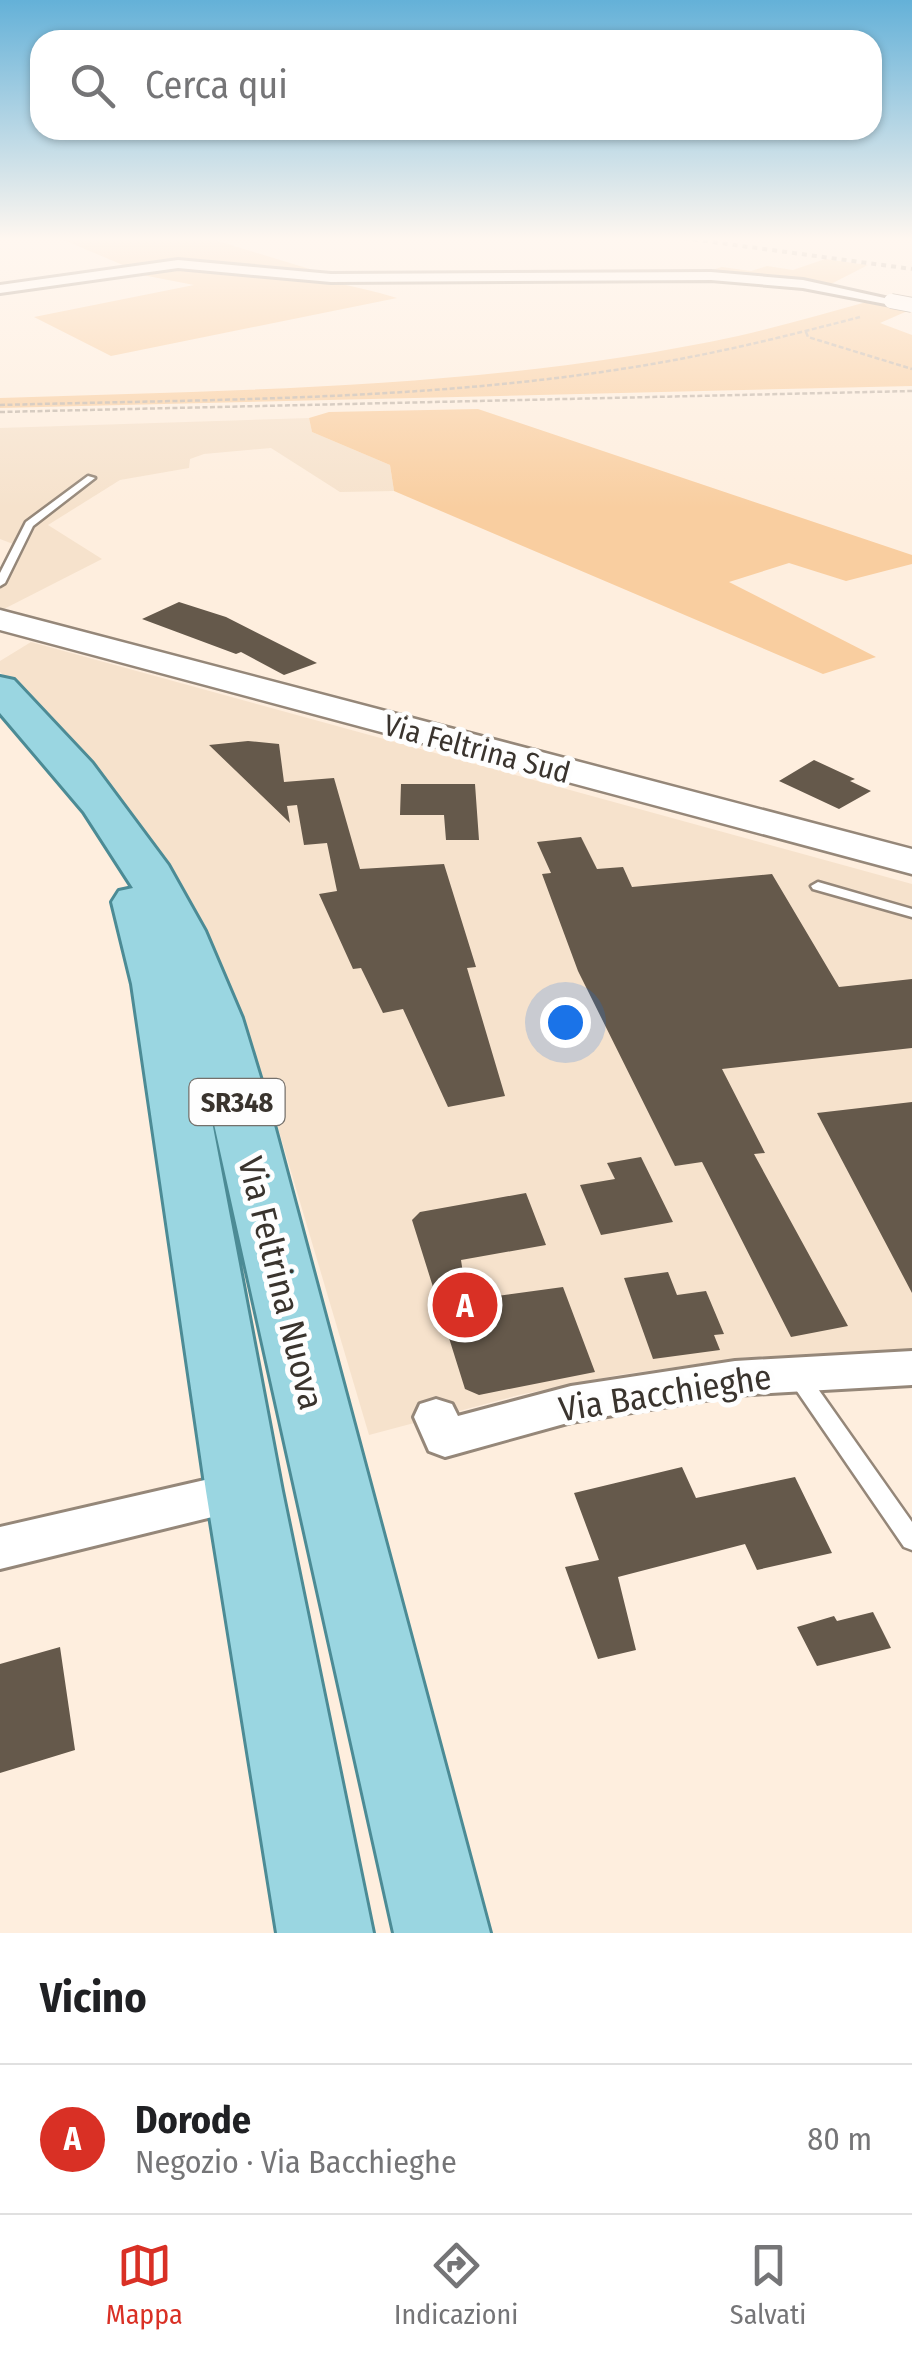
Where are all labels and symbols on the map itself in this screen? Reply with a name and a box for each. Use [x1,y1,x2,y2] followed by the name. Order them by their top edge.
[380,707,574,791] street label: Via Feltrina Sud
[540,997,591,1048] your location
[190,1079,284,1125] road number: SR348
[229,1152,333,1414] street label: Via Feltrina Nuova
[432,1268,498,1342] pin: A
[556,1355,774,1431] street label: Via Bacchieghe

